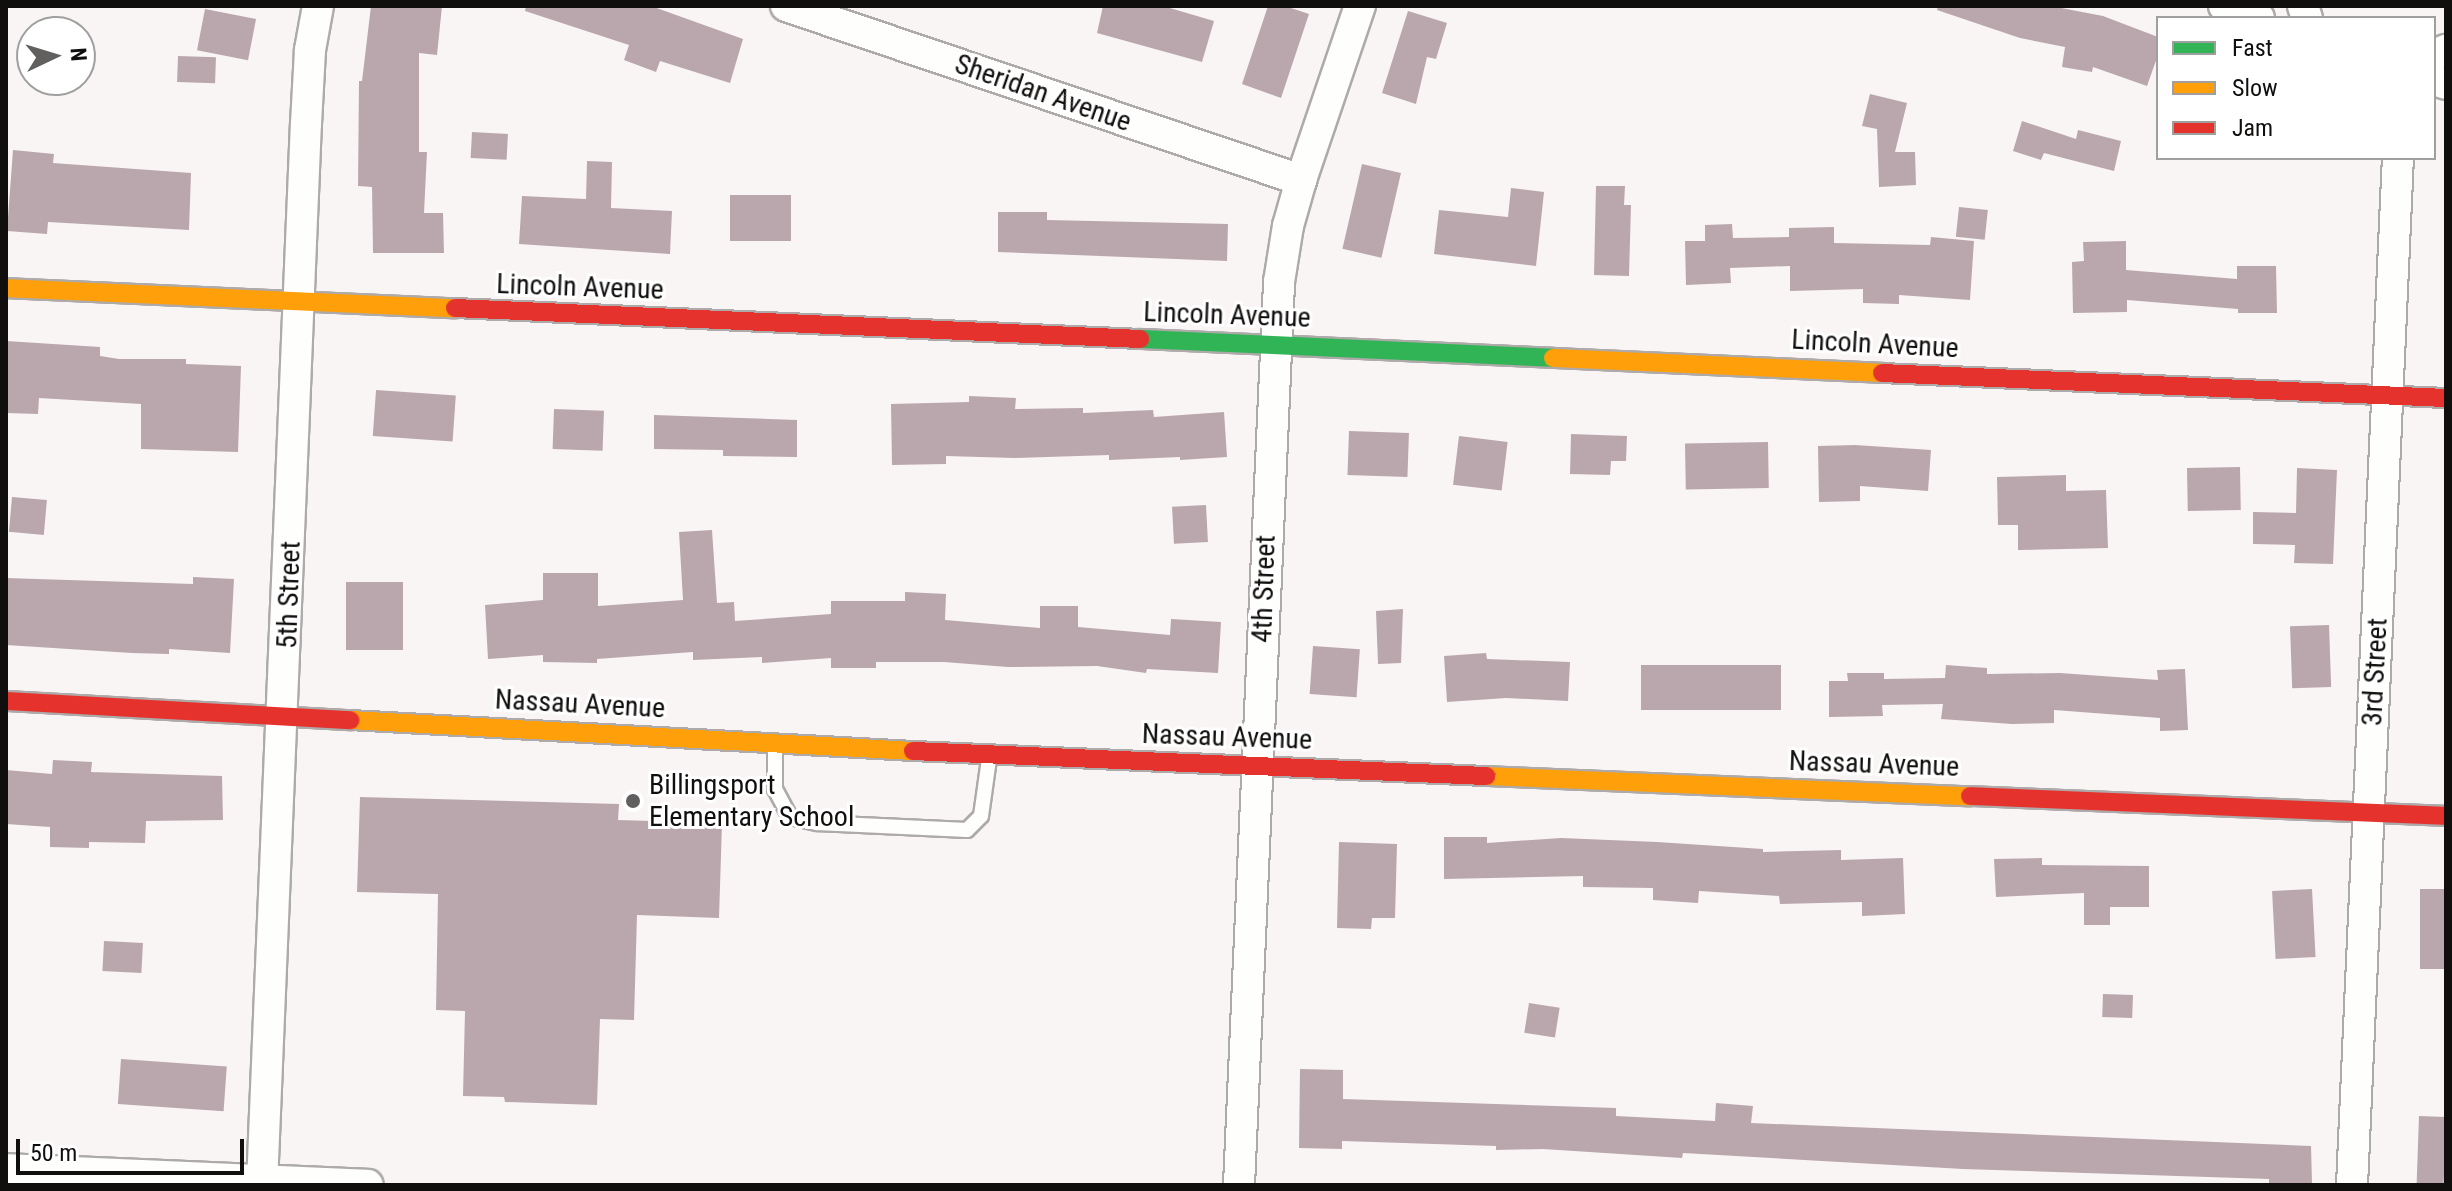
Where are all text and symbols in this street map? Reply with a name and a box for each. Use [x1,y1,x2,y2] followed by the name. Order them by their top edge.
[16,16,96,96] north arrow
[2156,16,2436,160] legend
[2232,34,2273,62] text: Fast
[66,47,91,62] text: N
[951,47,1135,139] street label: Sheridan Avenue
[2232,74,2278,102] text: Slow
[2232,114,2273,142] text: Jam
[496,267,664,307] street label: Lincoln Avenue
[1143,295,1311,335] street label: Lincoln Avenue
[1791,323,1959,365] street label: Lincoln Avenue
[1245,535,1283,643] street label: 4th Street
[270,541,308,649] street label: 5th Street
[2355,617,2395,727] street label: 3rd Street
[494,683,666,725] street label: Nassau Avenue
[1141,717,1313,757] street label: Nassau Avenue
[1788,744,1960,784] street label: Nassau Avenue
[649,768,854,834] place label: Billingsport Elementary School
[624,792,642,810] marker: Billingsport Elementary School
[20,1123,248,1173] scale bar
[30,1139,77,1167] text: 50 m

